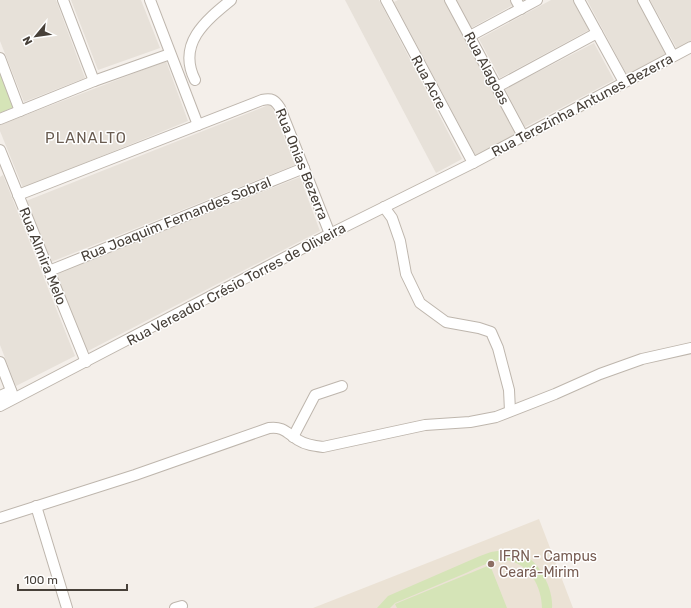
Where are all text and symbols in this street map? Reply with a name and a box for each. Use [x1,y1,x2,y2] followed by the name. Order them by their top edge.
[16,16,56,56] north arrow
[460,29,513,108] street label: Rua Alagoas
[20,34,35,47] text: N
[489,50,676,161] street label: Rua Terezinha Antunes Bezerra
[407,52,450,112] street label: Rua Acre
[271,106,332,222] street label: Rua Onias Bezerra
[45,129,127,147] district label: PLANALTO
[79,173,274,265] street label: Rua Joaquim Fernandes Sobral
[15,205,70,307] street label: Rua Almira Melo
[124,219,349,350] street label: Rua Vereador Crésio Torres de Oliveira
[499,548,597,581] place label: IFRN - Campus Ceará-Mirim
[486,559,496,569] marker: IFRN - Campus Ceará-Mirim
[18,566,127,592] scale bar
[24,573,58,587] text: 100 m

